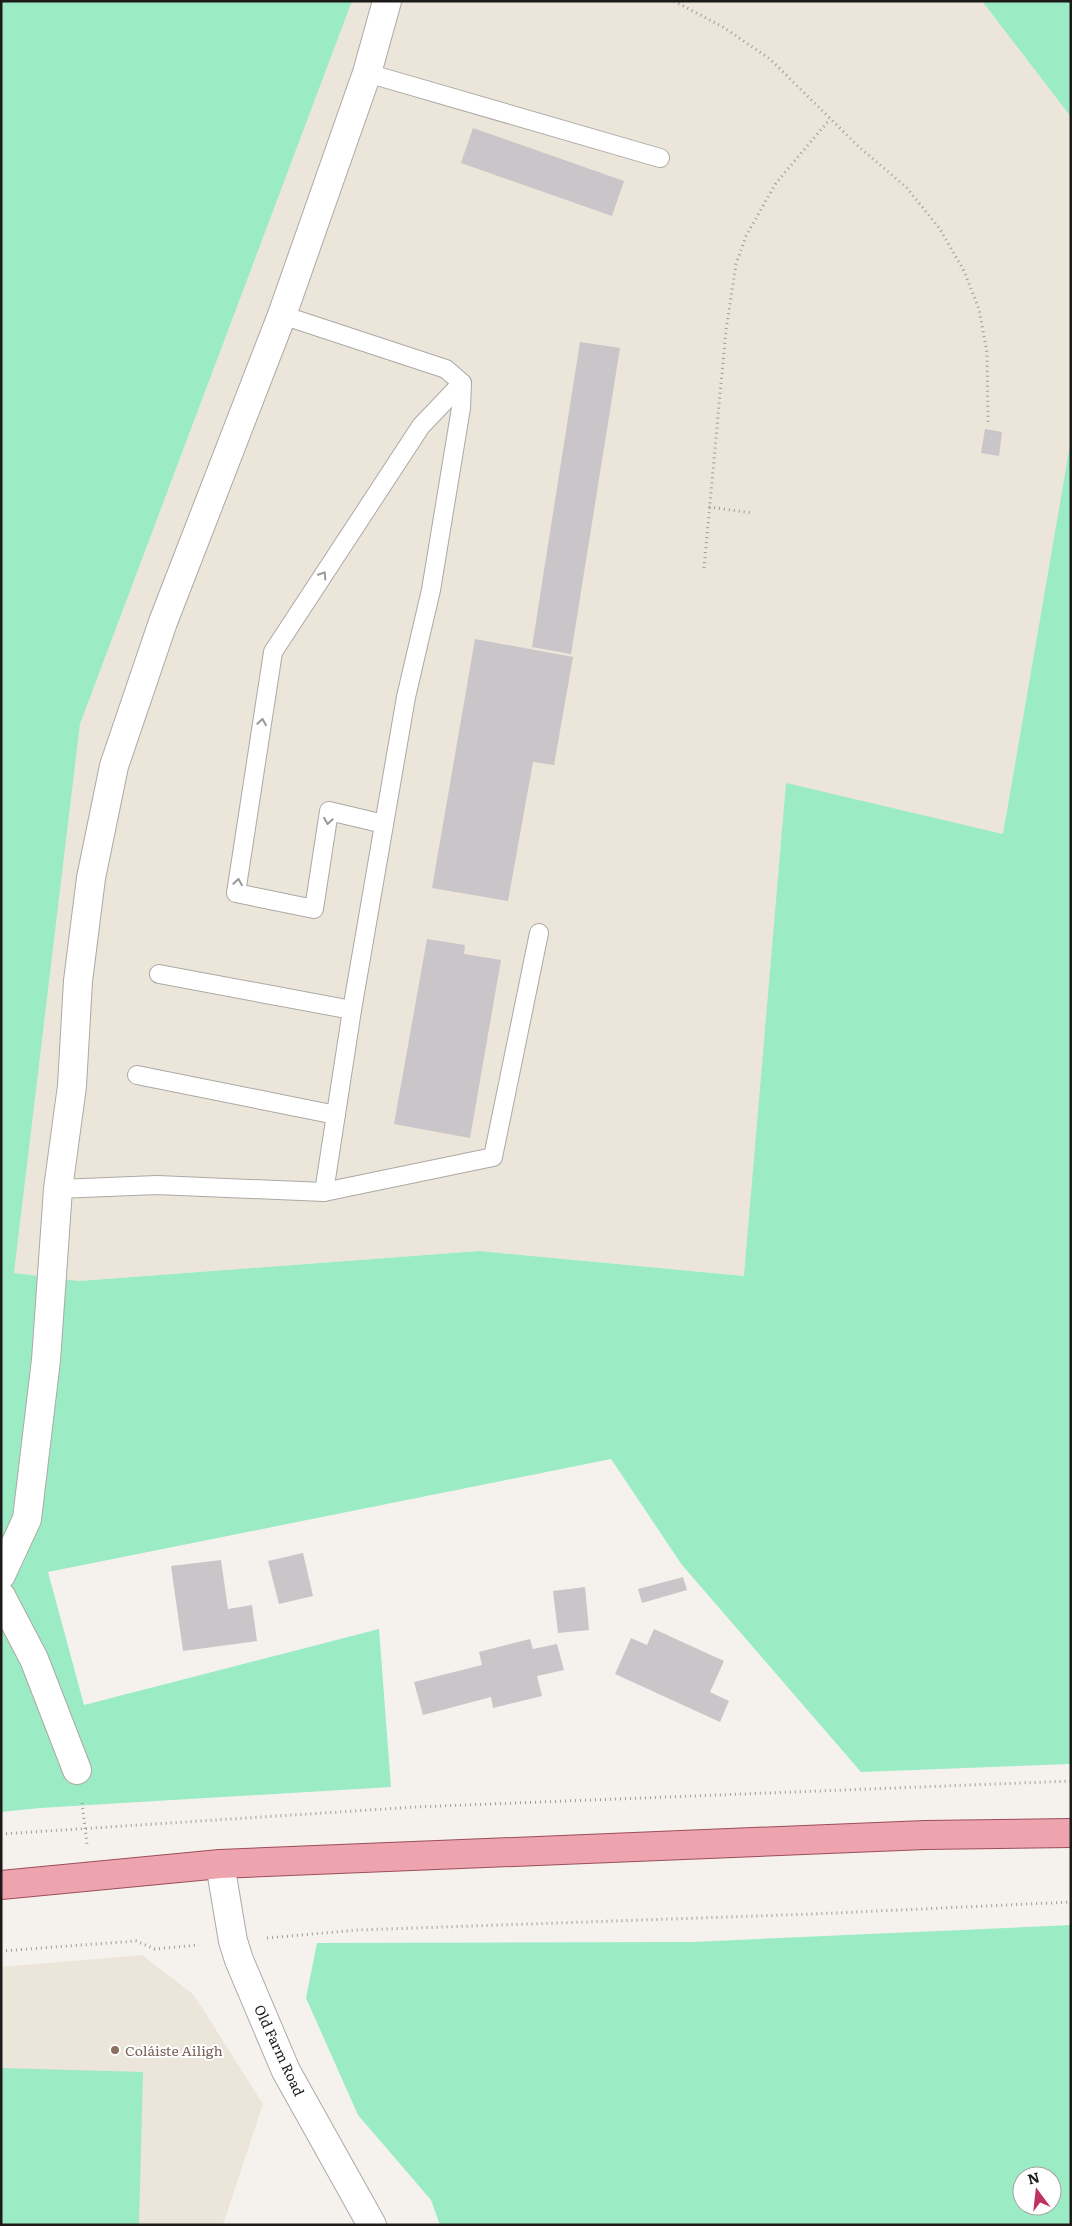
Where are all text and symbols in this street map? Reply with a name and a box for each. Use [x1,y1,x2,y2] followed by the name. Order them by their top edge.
[317,571,327,580] one-way arrow
[256,717,267,725] one-way arrow
[323,817,333,826] one-way arrow
[232,878,242,887] one-way arrow
[250,2001,310,2099] street label: Old Farm Road
[125,2040,223,2060] place label: Coláiste Ailigh
[109,2044,121,2056] marker: Coláiste Ailigh
[1012,2166,1062,2216] north arrow
[1025,2166,1042,2189] text: N

